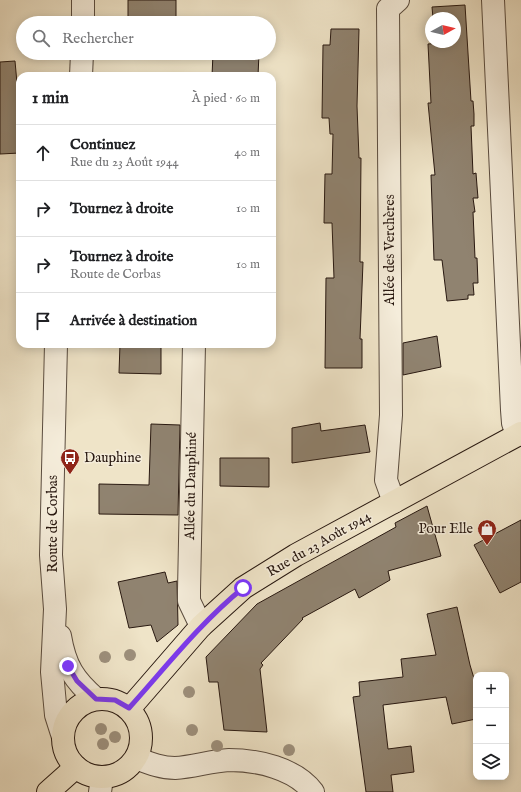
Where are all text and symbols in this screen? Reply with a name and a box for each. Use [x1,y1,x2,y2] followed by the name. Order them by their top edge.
[425,12,461,48] north arrow
[16,16,276,60] search box
[30,27,52,49] icon: search
[62,29,134,48] text: Rechercher
[32,88,69,109] text: 1 min
[192,90,260,107] text: À pied · 60 m
[70,135,135,154] text: Continuez
[32,142,54,164] icon: ahead
[234,144,260,161] text: 40 m
[70,154,179,171] text: Rue du 23 Août 1944
[381,194,399,307] street label: Allée des Verchères
[32,198,54,220] icon: right
[70,199,173,218] text: Tournez à droite
[236,200,260,217] text: 10 m
[70,247,173,266] text: Tournez à droite
[32,254,54,276] icon: right
[236,256,260,273] text: 10 m
[70,266,161,283] text: Route de Corbas
[32,310,54,332] icon: arrive
[70,311,197,330] text: Arrivée à destination
[181,431,201,541] street label: Allée du Dauphiné
[59,447,81,475] bus stop icon: Dauphine
[84,449,142,467] place label: Dauphine
[44,475,62,573] street label: Route de Corbas
[264,507,374,581] street label: Rue du 23 Août 1944
[476,518,498,546] shop icon: Pour Elle
[419,520,474,538] place label: Pour Elle
[234,579,252,597] route start
[59,657,77,675] route end
[473,672,509,780] map controls
[473,672,509,708] button: +
[473,708,509,744] button: −
[473,744,509,780] button: layers

